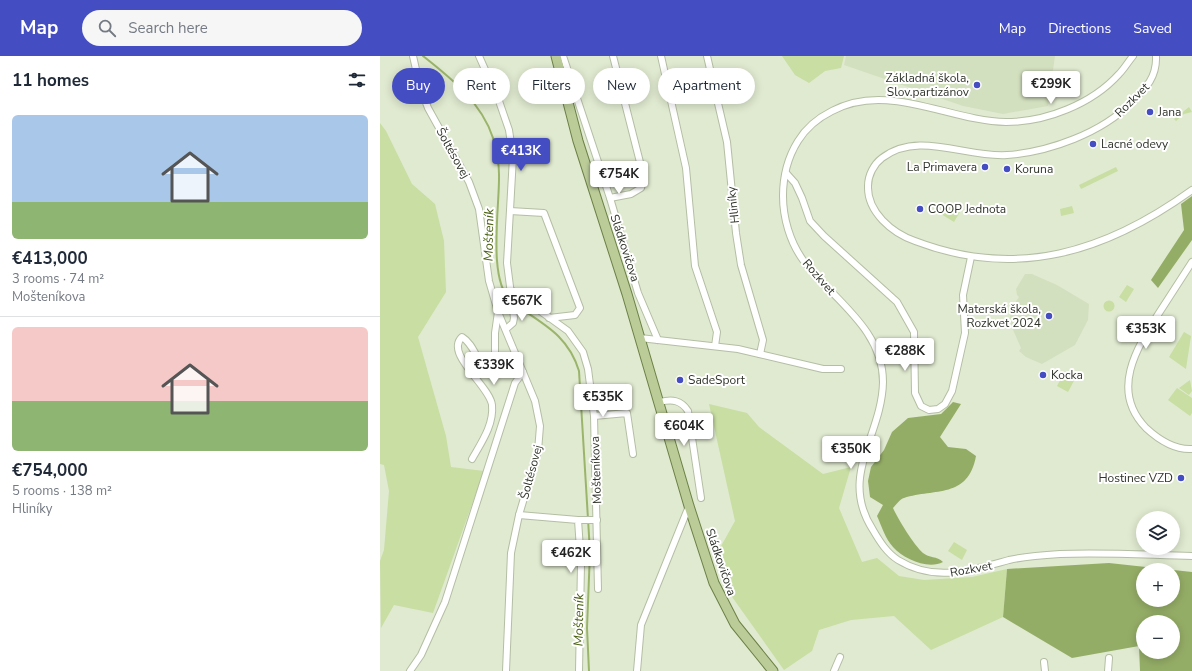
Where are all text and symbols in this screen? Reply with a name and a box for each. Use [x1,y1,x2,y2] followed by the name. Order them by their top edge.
[82,10,362,46] search box
[20,15,58,41] text: Map
[96,17,118,39] icon: search
[128,18,208,38] text: Search here
[999,19,1026,38] text: Map
[1048,19,1111,38] text: Directions
[1133,19,1172,38] text: Saved
[392,68,445,104] chip: Buy
[453,68,510,104] chip: Rent
[518,68,585,104] chip: Filters
[593,68,650,104] chip: New
[658,68,755,104] chip: Apartment
[12,69,89,92] text: 11 homes
[346,69,368,91] icon: filters
[886,70,970,100] place label: Základná škola, Slov.partizánov
[1023,71,1079,105] pin: €299K
[1031,75,1071,93] text: €299K
[1111,79,1153,121] street label: Rozkvet
[972,80,982,90] marker: Základná škola, Slov.partizánov
[1157,104,1181,120] place label: Jana
[1145,107,1155,117] marker: Jana
[433,125,474,181] street label: Šoltésovej
[1101,136,1169,152] place label: Lacné odevy
[493,138,549,172] pin: €413K
[1088,139,1098,149] marker: Lacné odevy
[154,141,226,213] icon: home
[501,142,541,160] text: €413K
[907,159,977,175] place label: La Primavera
[591,161,647,195] pin: €754K
[1015,161,1053,177] place label: Koruna
[980,162,990,172] marker: La Primavera
[1002,164,1012,174] marker: Koruna
[599,165,639,183] text: €754K
[723,185,743,224] street label: Hliníky
[928,201,1006,217] place label: COOP Jednota
[915,204,925,214] marker: COOP Jednota
[480,208,498,262] water label: Mošteník
[607,212,643,284] street label: Sládkovičova
[12,247,88,270] text: €413,000
[799,256,840,299] street label: Rozkvet
[12,270,104,288] text: 3 rooms · 74 m²
[12,288,85,306] text: Mošteníkova
[494,288,550,322] pin: €567K
[502,292,542,310] text: €567K
[958,301,1041,331] place label: Materská škola, Rozkvet 2024
[1044,311,1054,321] marker: Materská škola, Rozkvet 2024
[1118,316,1174,350] pin: €353K
[1126,320,1166,338] text: €353K
[877,338,933,372] pin: €288K
[885,342,925,360] text: €288K
[466,352,522,386] pin: €339K
[154,353,226,425] icon: home
[474,356,514,374] text: €339K
[1051,367,1083,383] place label: Kocka
[1038,370,1048,380] marker: Kocka
[688,372,746,388] place label: SadeSport
[675,375,685,385] marker: SadeSport
[575,384,631,418] pin: €535K
[583,388,623,406] text: €535K
[656,413,712,447] pin: €604K
[664,417,704,435] text: €604K
[587,436,605,504] street label: Mošteníkova
[823,436,879,470] pin: €350K
[831,440,871,458] text: €350K
[516,443,546,501] street label: Šoltésovej
[12,459,88,482] text: €754,000
[1098,470,1173,486] place label: Hostinec VZD
[1176,473,1186,483] marker: Hostinec VZD
[12,482,112,500] text: 5 rooms · 138 m²
[12,500,52,518] text: Hliníky
[1136,511,1180,659] map controls
[1136,511,1180,555] button: layers
[702,526,740,598] street label: Sládkovičova
[543,540,599,574] pin: €462K
[551,544,591,562] text: €462K
[949,557,994,581] street label: Rozkvet
[1136,563,1180,607] button: +
[570,593,588,647] water label: Mošteník
[1136,615,1180,659] button: −

